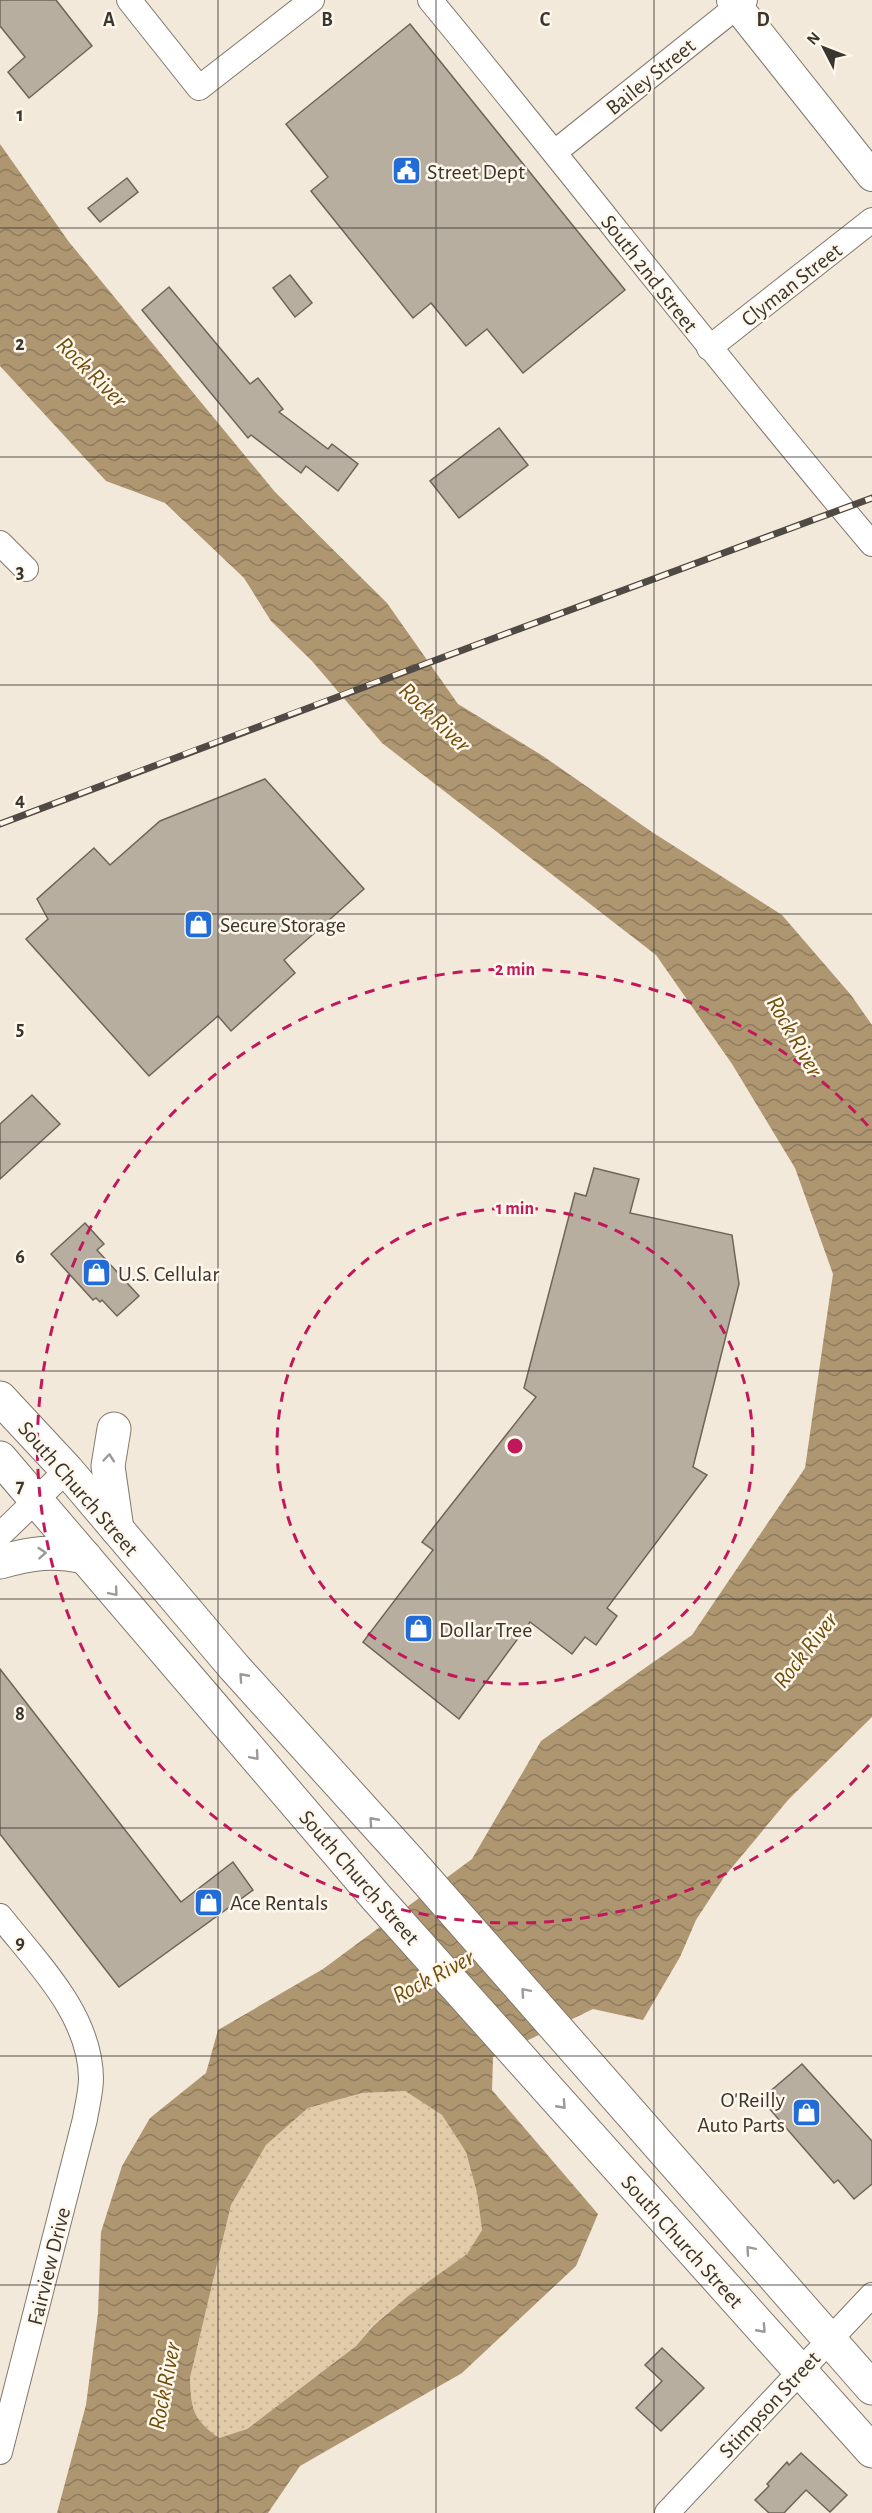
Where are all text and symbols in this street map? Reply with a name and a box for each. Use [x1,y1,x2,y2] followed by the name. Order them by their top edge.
[103,10,115,30] text: A
[321,10,333,30] text: B
[540,10,551,30] text: C
[756,10,770,30] text: D
[794,18,854,78] north arrow
[804,29,823,48] text: N
[602,34,699,119] street label: Bailey Street
[16,105,24,125] text: 1
[390,155,422,187] public building icon: Street Dept
[427,161,525,183] place label: Street Dept
[597,211,702,336] street label: South 2nd Street
[737,239,846,331] street label: Clyman Street
[51,333,132,413] water label: Rock River
[15,334,25,354] text: 2
[16,562,24,582] text: 3
[394,678,475,758] water label: Rock River
[15,790,25,810] text: 4
[183,908,215,940] shop icon: Secure Storage
[220,914,346,936] place label: Secure Storage
[495,961,535,979] text: 2 min
[762,992,827,1082] water label: Rock River
[16,1019,24,1039] text: 5
[496,1200,534,1218] text: 1 min
[15,1247,25,1267] text: 6
[81,1257,113,1289] shop icon: U.S. Cellular
[118,1263,219,1285] place label: U.S. Cellular
[14,1417,142,1560] street label: South Church Street
[505,1436,525,1456] centre of rings
[103,1454,116,1463] one-way arrow
[16,1476,25,1496] text: 7
[38,1547,47,1560] one-way arrow
[107,1585,118,1596] one-way arrow
[769,1607,843,1693] water label: Rock River
[402,1613,434,1645] shop icon: Dollar Tree
[439,1619,532,1641] place label: Dollar Tree
[239,1673,250,1684] one-way arrow
[15,1704,25,1724] text: 8
[248,1749,259,1760] one-way arrow
[295,1806,423,1949] street label: South Church Street
[369,1818,380,1828] one-way arrow
[193,1886,225,1918] shop icon: Ace Rentals
[230,1892,328,1914] place label: Ace Rentals
[15,1933,25,1953] text: 9
[389,1945,479,2008] water label: Rock River
[521,1988,532,1999] one-way arrow
[697,2089,786,2136] place label: O'Reilly Auto Parts
[790,2096,822,2128] shop icon: O'Reilly Auto Parts
[555,2098,566,2109] one-way arrow
[617,2171,747,2312] street label: South Church Street
[24,2205,74,2327] street label: Fairview Drive
[746,2246,757,2257] one-way arrow
[755,2322,766,2333] one-way arrow
[145,2339,185,2432] water label: Rock River
[715,2347,825,2462] street label: Stimpson Street

